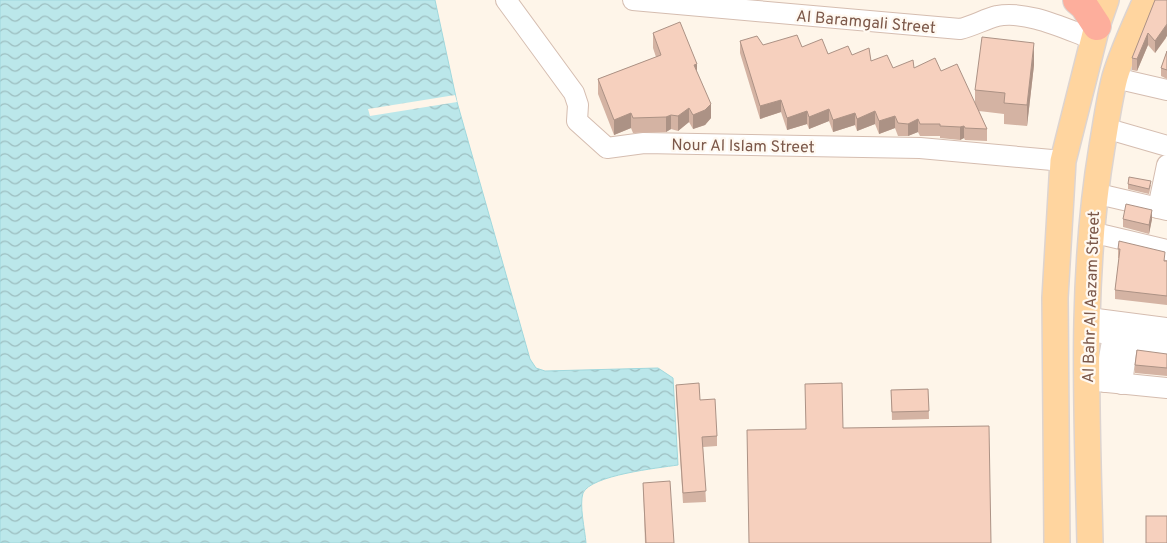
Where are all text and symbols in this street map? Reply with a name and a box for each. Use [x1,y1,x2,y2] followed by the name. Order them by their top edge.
[795,7,936,39] street label: Al Baramgali Street
[671,136,815,158] street label: Nour Al Islam Street
[1079,211,1105,383] street label: Al Bahr Al Aazam Street

